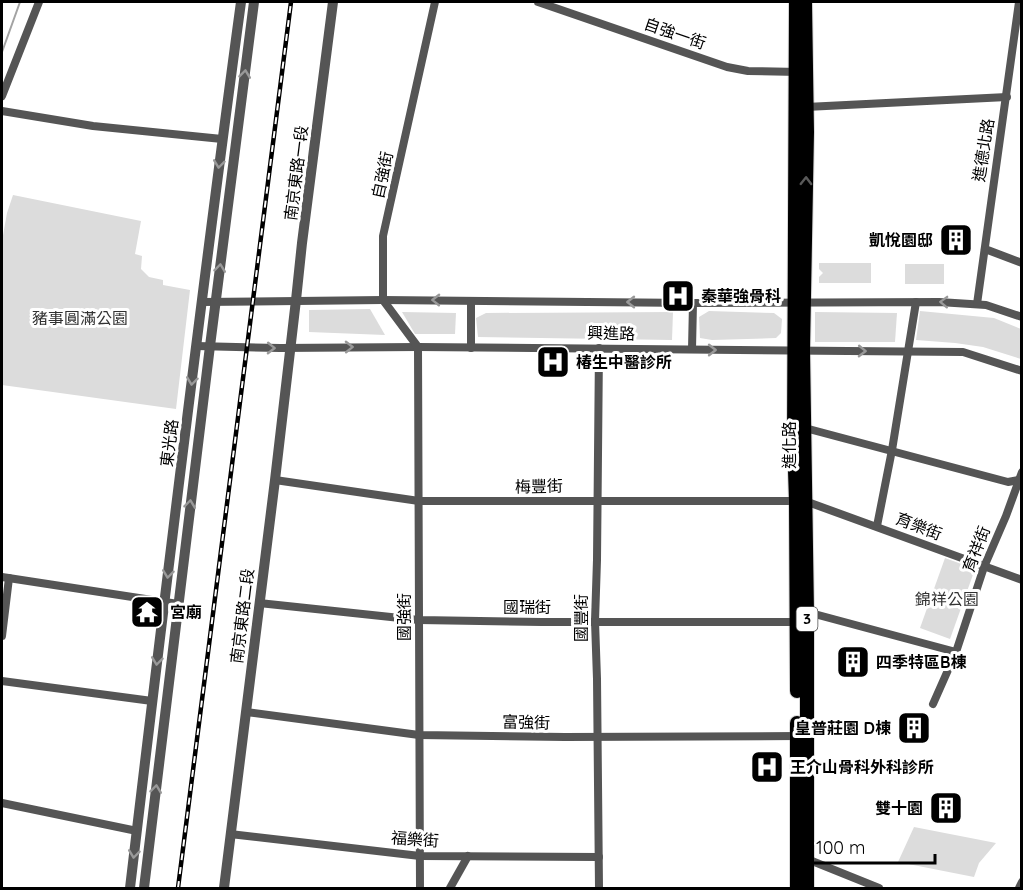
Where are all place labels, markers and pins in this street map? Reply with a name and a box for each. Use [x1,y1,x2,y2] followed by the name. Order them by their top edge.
[938,222,974,258] building icon: 凱悅園邸
[869,230,933,250] place label: 凱悅園邸
[660,278,696,314] hospital icon: 秦華強骨科
[701,286,781,306] place label: 秦華強骨科
[535,344,571,380] hospital icon: 椿生中醫診所
[576,352,672,372] place label: 椿生中醫診所
[129,594,165,630] temple icon: 宮廟
[170,602,202,622] place label: 宮廟
[835,644,871,680] building icon: 四季特區B棟
[876,652,966,672] place label: 四季特區B棟
[896,710,932,746] building icon: 皇普莊園 D棟
[795,718,891,738] place label: 皇普莊園 D棟
[749,749,785,785] hospital icon: 王介山骨科外科診所
[790,757,934,777] place label: 王介山骨科外科診所
[928,790,964,826] building icon: 雙十園
[875,798,923,818] place label: 雙十園

